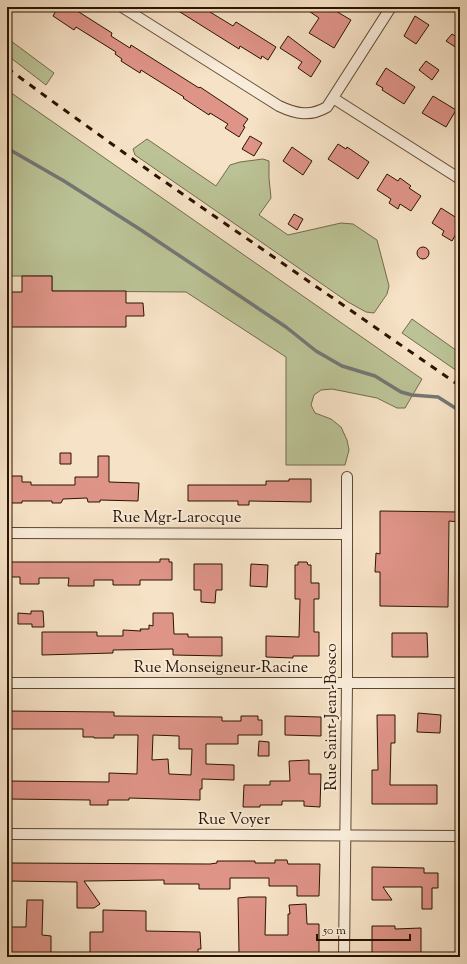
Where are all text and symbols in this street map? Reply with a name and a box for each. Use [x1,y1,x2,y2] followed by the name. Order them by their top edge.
[112,507,242,530] street label: Rue Mgr-Larocque
[321,643,344,791] street label: Rue Saint-Jean-Bosco
[134,657,308,680] street label: Rue Monseigneur-Racine
[198,809,270,832] street label: Rue Voyer
[317,916,410,942] scale bar
[322,922,346,940] text: 50 m

